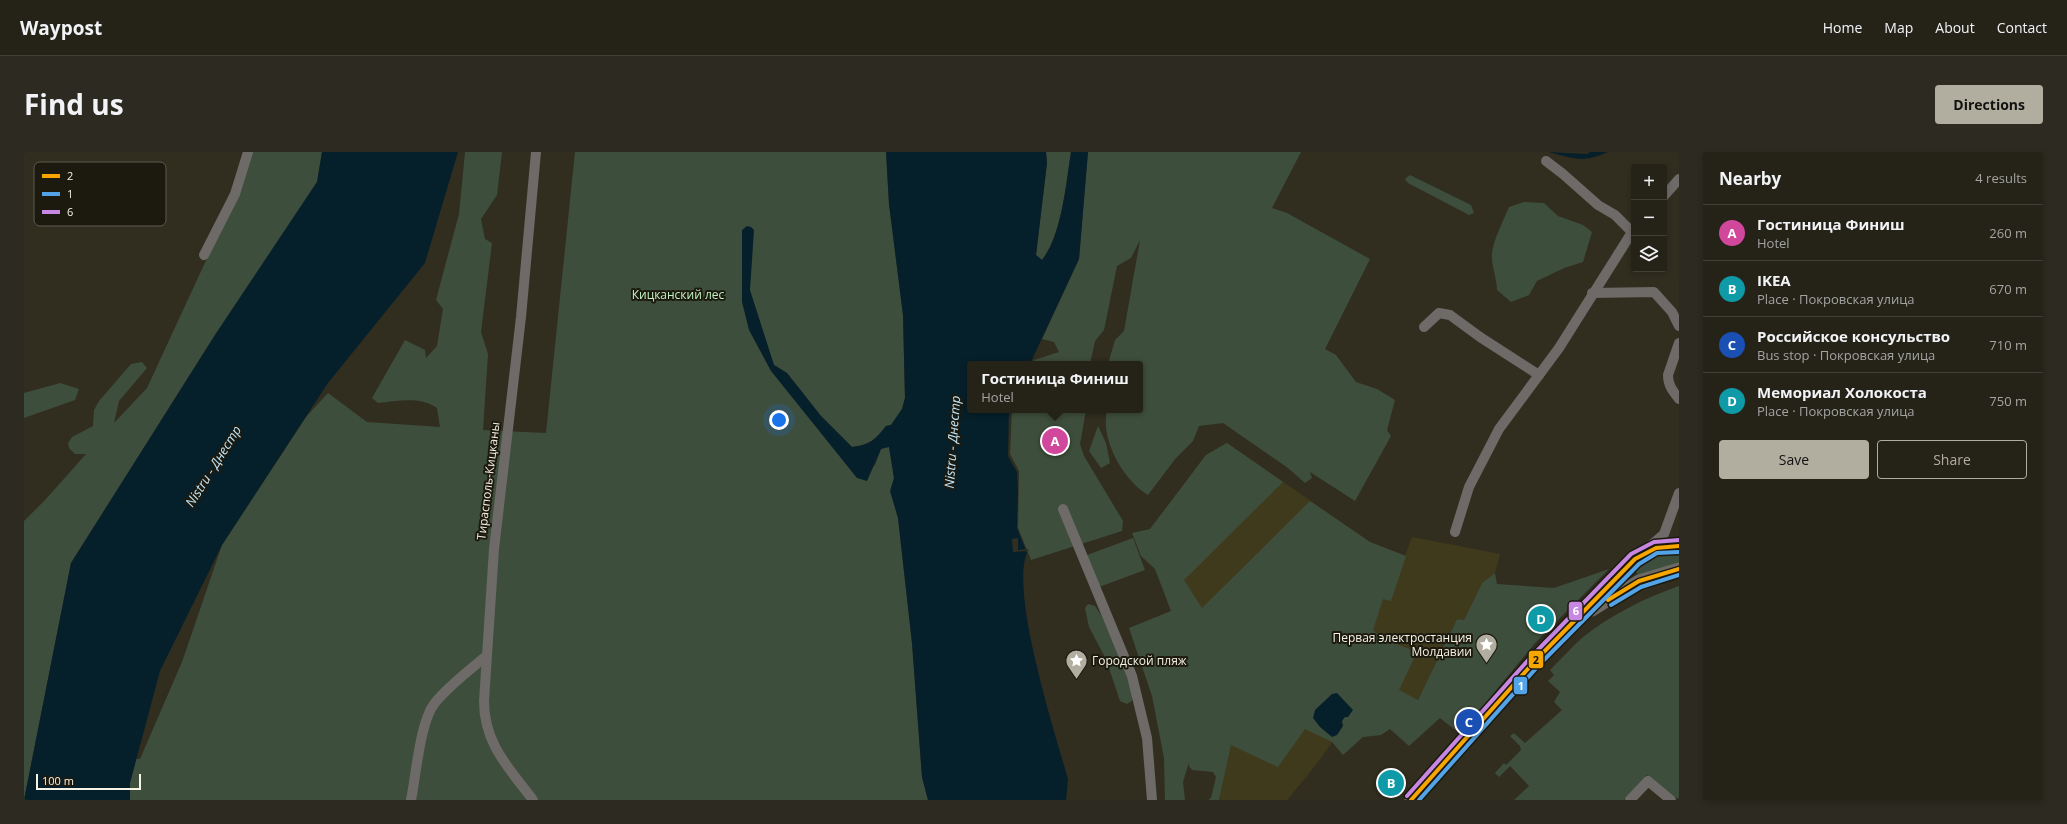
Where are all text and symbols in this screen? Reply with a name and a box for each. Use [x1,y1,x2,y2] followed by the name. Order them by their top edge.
[20,15,102,41] text: Waypost
[1823,18,1862,37] text: Home
[1884,18,1913,37] text: Map
[1935,18,1975,37] text: About
[1997,18,2047,37] text: Contact
[24,85,124,123] text: Find us
[1935,85,2043,124] button: Directions
[34,162,166,226] legend
[1631,164,1667,272] map controls
[1631,164,1667,200] button: +
[1719,167,1781,190] text: Nearby
[67,168,73,183] text: 2
[1975,169,2027,187] text: 4 results
[67,186,73,201] text: 1
[1631,200,1667,236] button: −
[67,204,73,219] text: 6
[1757,214,1905,234] text: Гостиница Финиш
[1728,224,1736,242] text: A
[1989,224,2027,242] text: 260 m
[1757,234,1790,252] text: Hotel
[1631,236,1667,272] button: layers
[1757,270,1791,290] text: IKEA
[1728,280,1736,298] text: B
[1989,280,2027,298] text: 670 m
[632,286,725,303] park label: Кицканский лес
[1757,290,1915,308] text: Place · Покровская улица
[1757,326,1950,346] text: Российское консульство
[1728,336,1736,354] text: C
[1989,336,2027,354] text: 710 m
[1757,346,1935,364] text: Bus stop · Покровская улица
[967,361,1143,413] popup
[981,368,1129,388] text: Гостиница Финиш
[1757,382,1927,402] text: Мемориал Холокоста
[981,388,1014,406] text: Hotel
[1727,392,1737,410] text: D
[1989,392,2027,410] text: 750 m
[940,395,964,489] water label: Nistru - Днестр
[1757,402,1915,420] text: Place · Покровская улица
[769,410,789,430] your location
[472,421,504,541] street label: Тирасполь-Кицканы
[181,422,245,510] water label: Nistru - Днестр
[1042,426,1068,456] pin: A
[1719,440,1869,479] button: Save
[1877,440,2027,479] button: Share
[1568,601,1583,621] line badge: 6
[1573,603,1579,618] text: 6
[1528,604,1554,634] pin: D
[1332,629,1472,660] place label: Первая электростанция Молдавии
[1474,631,1500,664] place icon: Первая электростанция Молдавии
[1064,647,1090,680] place icon: Городской пляж
[1528,650,1544,669] line badge: 2
[1092,652,1187,669] place label: Городской пляж
[1533,652,1539,667] text: 2
[1513,676,1528,695] line badge: 1
[1518,678,1524,693] text: 1
[1456,707,1482,737] pin: C
[1378,768,1404,798] pin: B
[36,772,141,791] scale bar
[42,773,74,788] text: 100 m

